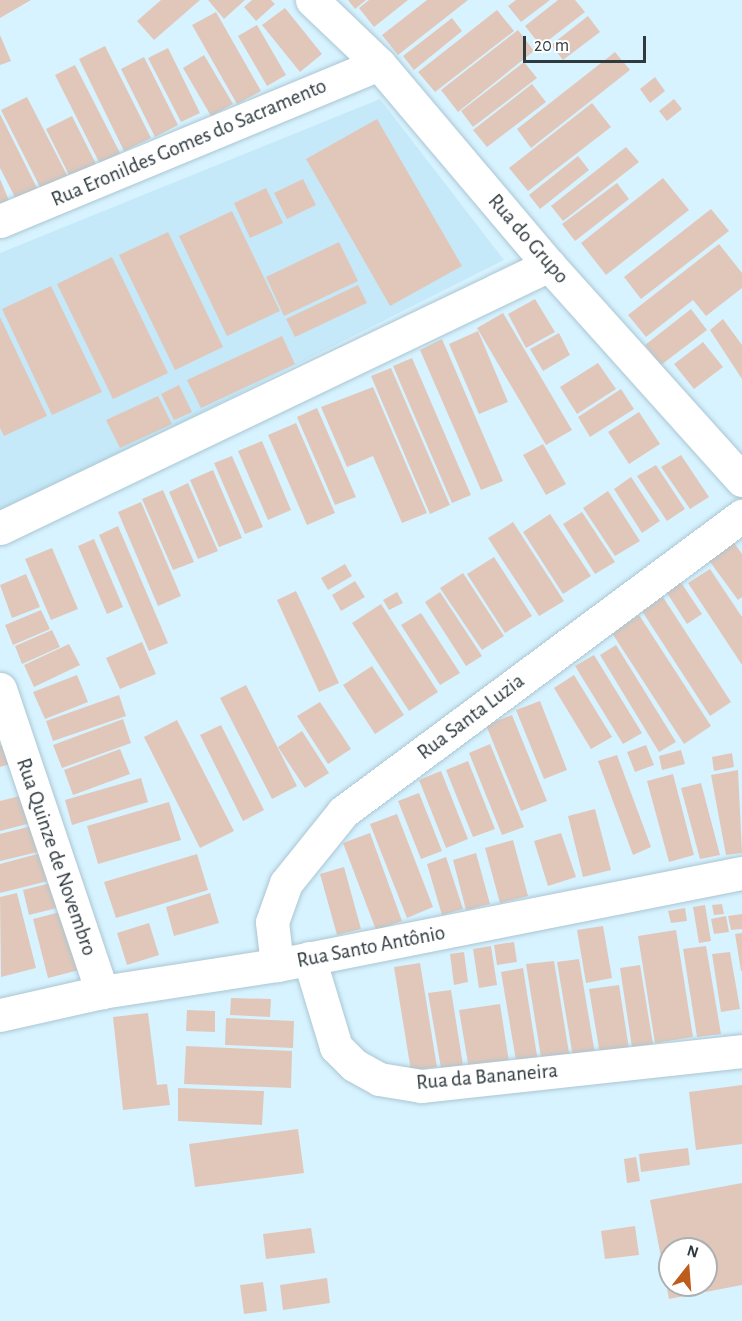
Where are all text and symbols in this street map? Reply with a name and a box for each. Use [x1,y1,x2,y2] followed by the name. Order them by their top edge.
[526,24,649,62] scale bar
[534,37,569,55] text: 20 m
[48,73,330,213] street label: Rua Eronildes Gomes do Sacramento
[482,189,574,289] street label: Rua do Grupo
[412,669,530,765] street label: Rua Santa Luzia
[10,755,102,959] street label: Rua Quinze de Novembro
[295,920,447,974] street label: Rua Santo Antônio
[415,1058,559,1096] street label: Rua da Bananeira
[658,1237,718,1297] north arrow
[685,1242,700,1261] text: N

